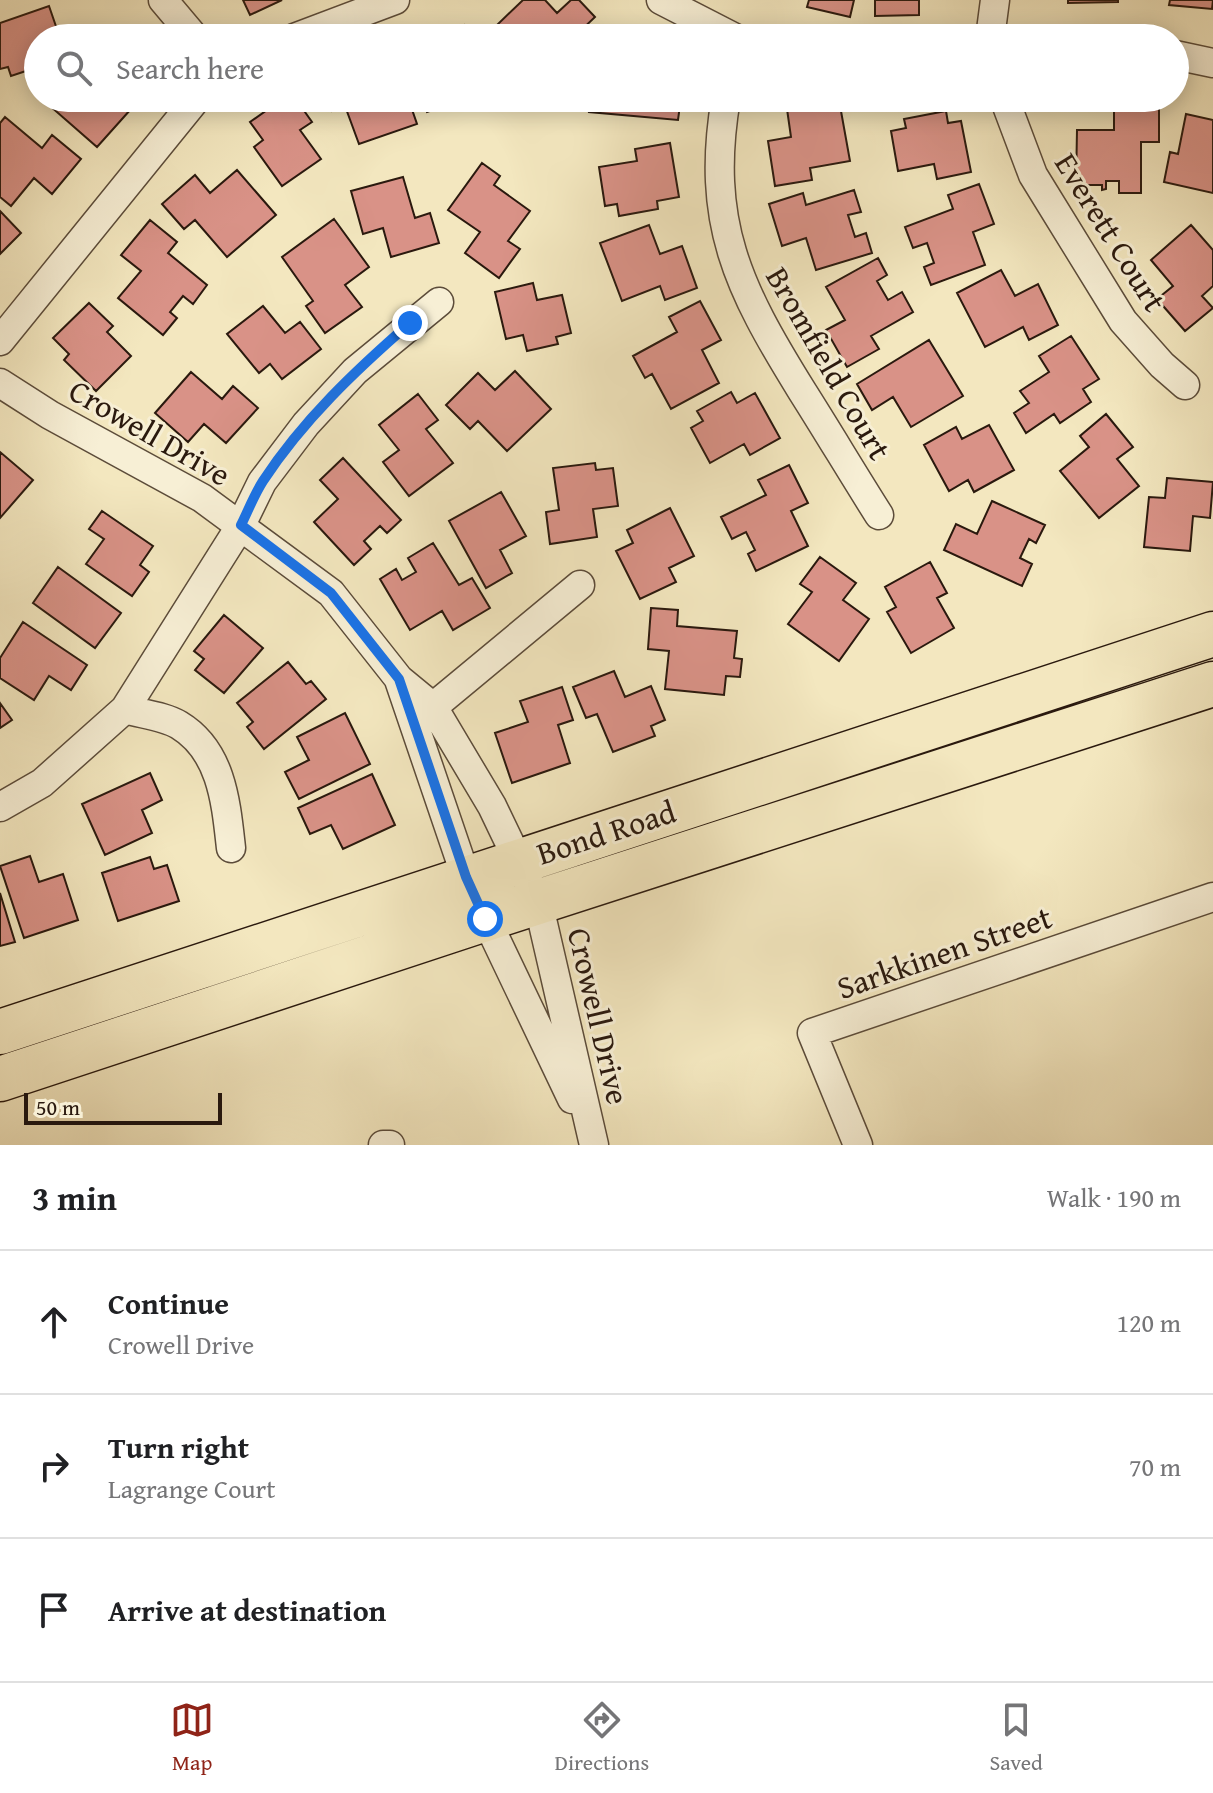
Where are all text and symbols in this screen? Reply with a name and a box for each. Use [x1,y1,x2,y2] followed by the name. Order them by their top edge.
[24,24,1189,112] search box
[52,46,96,90] icon: search
[116,46,264,90] text: Search here
[1044,144,1178,320] street label: Everett Court
[755,258,903,468] street label: Bromfield Court
[392,305,428,341] route end
[60,367,240,497] street label: Crowell Drive
[530,787,682,877] street label: Bond Road
[830,893,1058,1011] street label: Sarkkinen Street
[467,901,503,937] route start
[556,923,642,1109] street label: Crowell Drive
[24,1089,222,1125] scale bar
[36,1091,80,1123] text: 50 m
[32,1173,117,1222] text: 3 min
[1047,1178,1181,1217] text: Walk · 190 m
[108,1281,229,1325] text: Continue
[32,1300,76,1344] icon: ahead
[1116,1303,1181,1342] text: 120 m
[108,1325,254,1364] text: Crowell Drive
[108,1425,249,1469] text: Turn right
[32,1444,76,1488] icon: right
[1129,1447,1181,1486] text: 70 m
[108,1469,275,1508] text: Lagrange Court
[32,1588,76,1632] icon: arrive
[108,1588,386,1632] text: Arrive at destination
[170,1698,214,1778] tab: Map
[555,1698,649,1778] tab: Directions
[990,1698,1043,1778] tab: Saved

